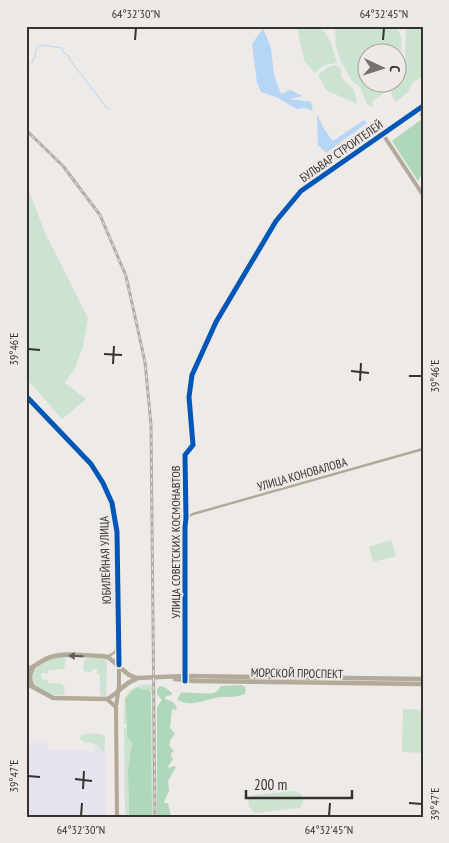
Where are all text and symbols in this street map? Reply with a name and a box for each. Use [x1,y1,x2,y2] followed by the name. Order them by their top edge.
[112,6,160,21] text: 64°32'30"N
[360,6,408,21] text: 64°32'45"N
[356,42,406,92] north arrow
[386,65,404,73] text: С
[297,117,385,185] street label: БУЛЬВАР СТРОИТЕЛЕЙ
[6,332,21,366] text: 39°46'E
[427,359,442,393] text: 39°46'E
[255,454,349,494] street label: УЛИЦА КОНОВАЛОВА
[168,465,183,618] street label: УЛИЦА СОВЕТСКИХ КОСМОНАВТОВ
[96,515,114,604] street label: ЮБИЛЕЙНАЯ УЛИЦА
[68,652,84,660] one-way arrow
[251,665,344,681] street label: МОРСКОЙ ПРОСПЕКТ
[6,759,21,793] text: 39°47'E
[246,768,353,800] scale bar
[254,775,287,794] text: 200 m
[427,787,442,821] text: 39°47'E
[57,822,105,837] text: 64°32'30"N
[305,822,353,837] text: 64°32'45"N

